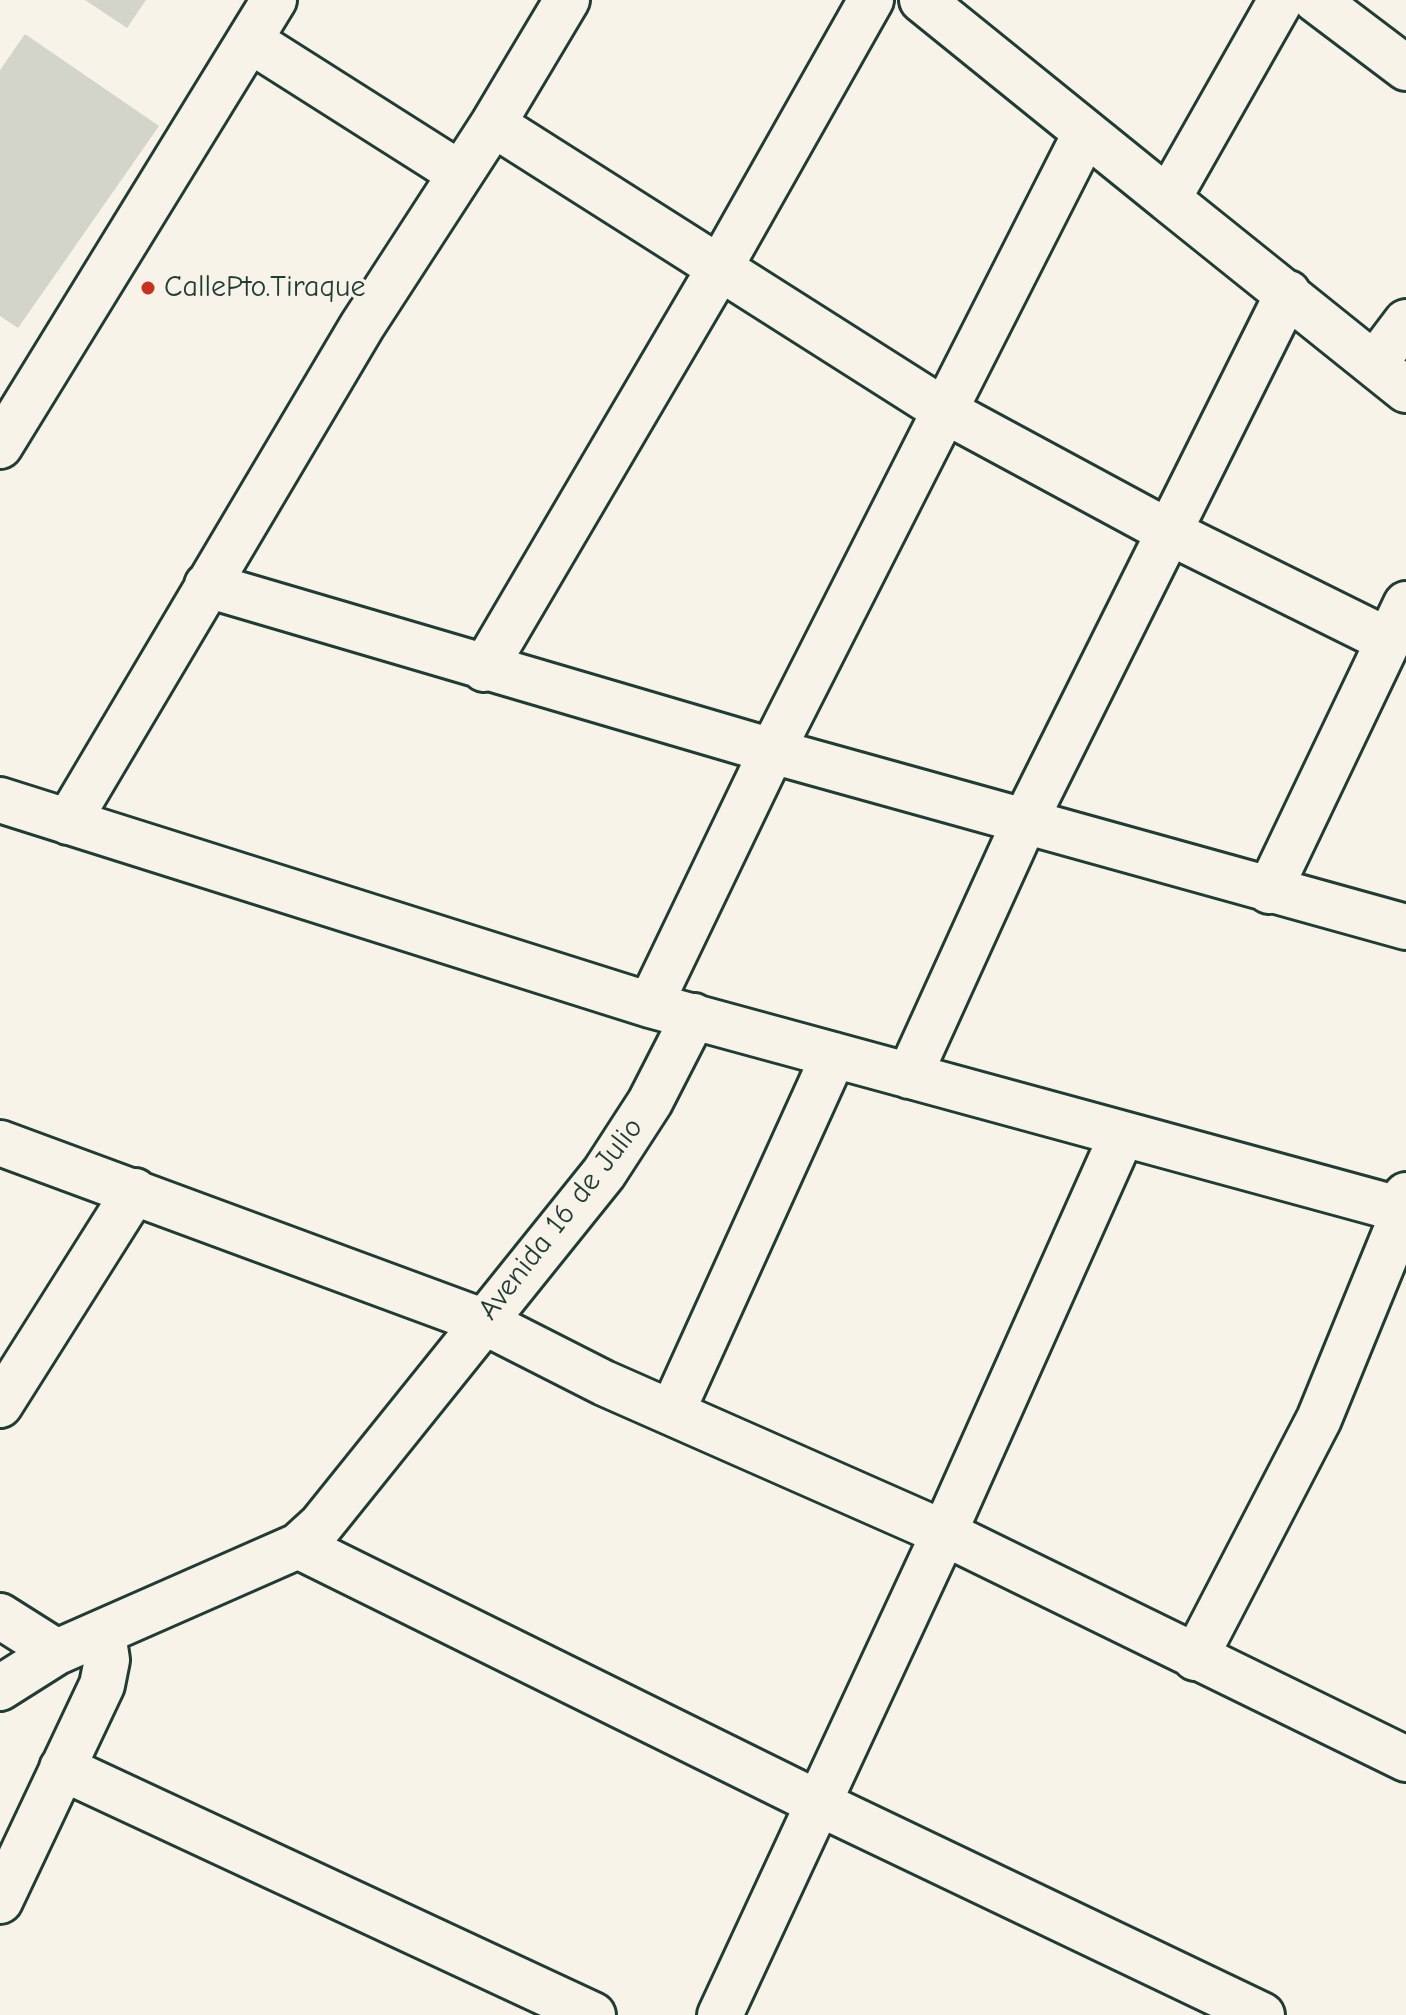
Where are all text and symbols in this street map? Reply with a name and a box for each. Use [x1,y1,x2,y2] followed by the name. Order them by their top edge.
[164,270,365,306] place label: CallePto.Tiraque
[139,279,157,297] marker: CallePto.Tiraque
[471,1111,651,1327] street label: Avenida 16 de Julio

